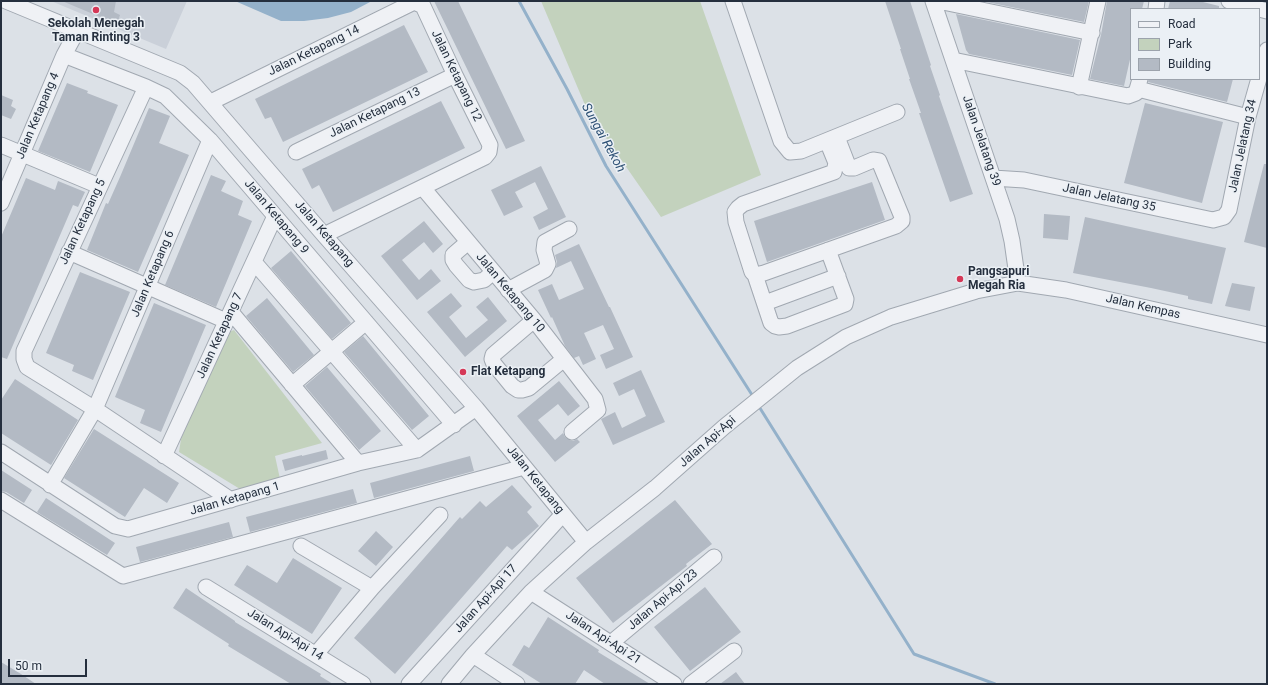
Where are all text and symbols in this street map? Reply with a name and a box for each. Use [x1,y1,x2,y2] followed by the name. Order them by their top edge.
[91,5,101,15] marker: Sekolah Menegah Taman Rinting 3
[1130,8,1260,80] legend
[48,17,144,45] place label: Sekolah Menegah Taman Rinting 3
[1168,17,1196,31] text: Road
[266,23,362,79] street label: Jalan Ketapang 14
[428,28,484,124] street label: Jalan Ketapang 12
[1168,37,1192,51] text: Park
[1168,57,1211,71] text: Building
[13,71,63,161] street label: Jalan Ketapang 4
[327,85,423,141] street label: Jalan Ketapang 13
[959,94,1003,188] street label: Jalan Jelatang 39
[1226,98,1260,194] street label: Jalan Jelatang 34
[578,101,628,175] water label: Sungai Rekoh
[57,177,109,267] street label: Jalan Ketapang 5
[241,177,311,257] street label: Jalan Ketapang 9
[1061,181,1157,215] street label: Jalan Jelatang 35
[291,198,357,270] street label: Jalan Ketapang
[128,229,178,319] street label: Jalan Ketapang 6
[473,250,547,336] street label: Jalan Ketapang 10
[968,265,1029,293] place label: Pangsapuri Megah Ria
[955,274,965,284] marker: Pangsapuri Megah Ria
[194,291,246,381] street label: Jalan Ketapang 7
[1104,291,1182,323] street label: Jalan Kempas
[471,365,545,379] place label: Flat Ketapang
[458,367,468,377] marker: Flat Ketapang
[677,413,739,471] street label: Jalan Api-Api
[503,443,567,517] street label: Jalan Ketapang
[188,479,282,519] street label: Jalan Ketapang 1
[452,562,520,636] street label: Jalan Api-Api 17
[625,567,701,633] street label: Jalan Api-Api 23
[244,606,326,664] street label: Jalan Api-Api 14
[563,608,643,668] street label: Jalan Api-Api 21
[10,651,89,677] scale bar
[15,659,42,673] text: 50 m

